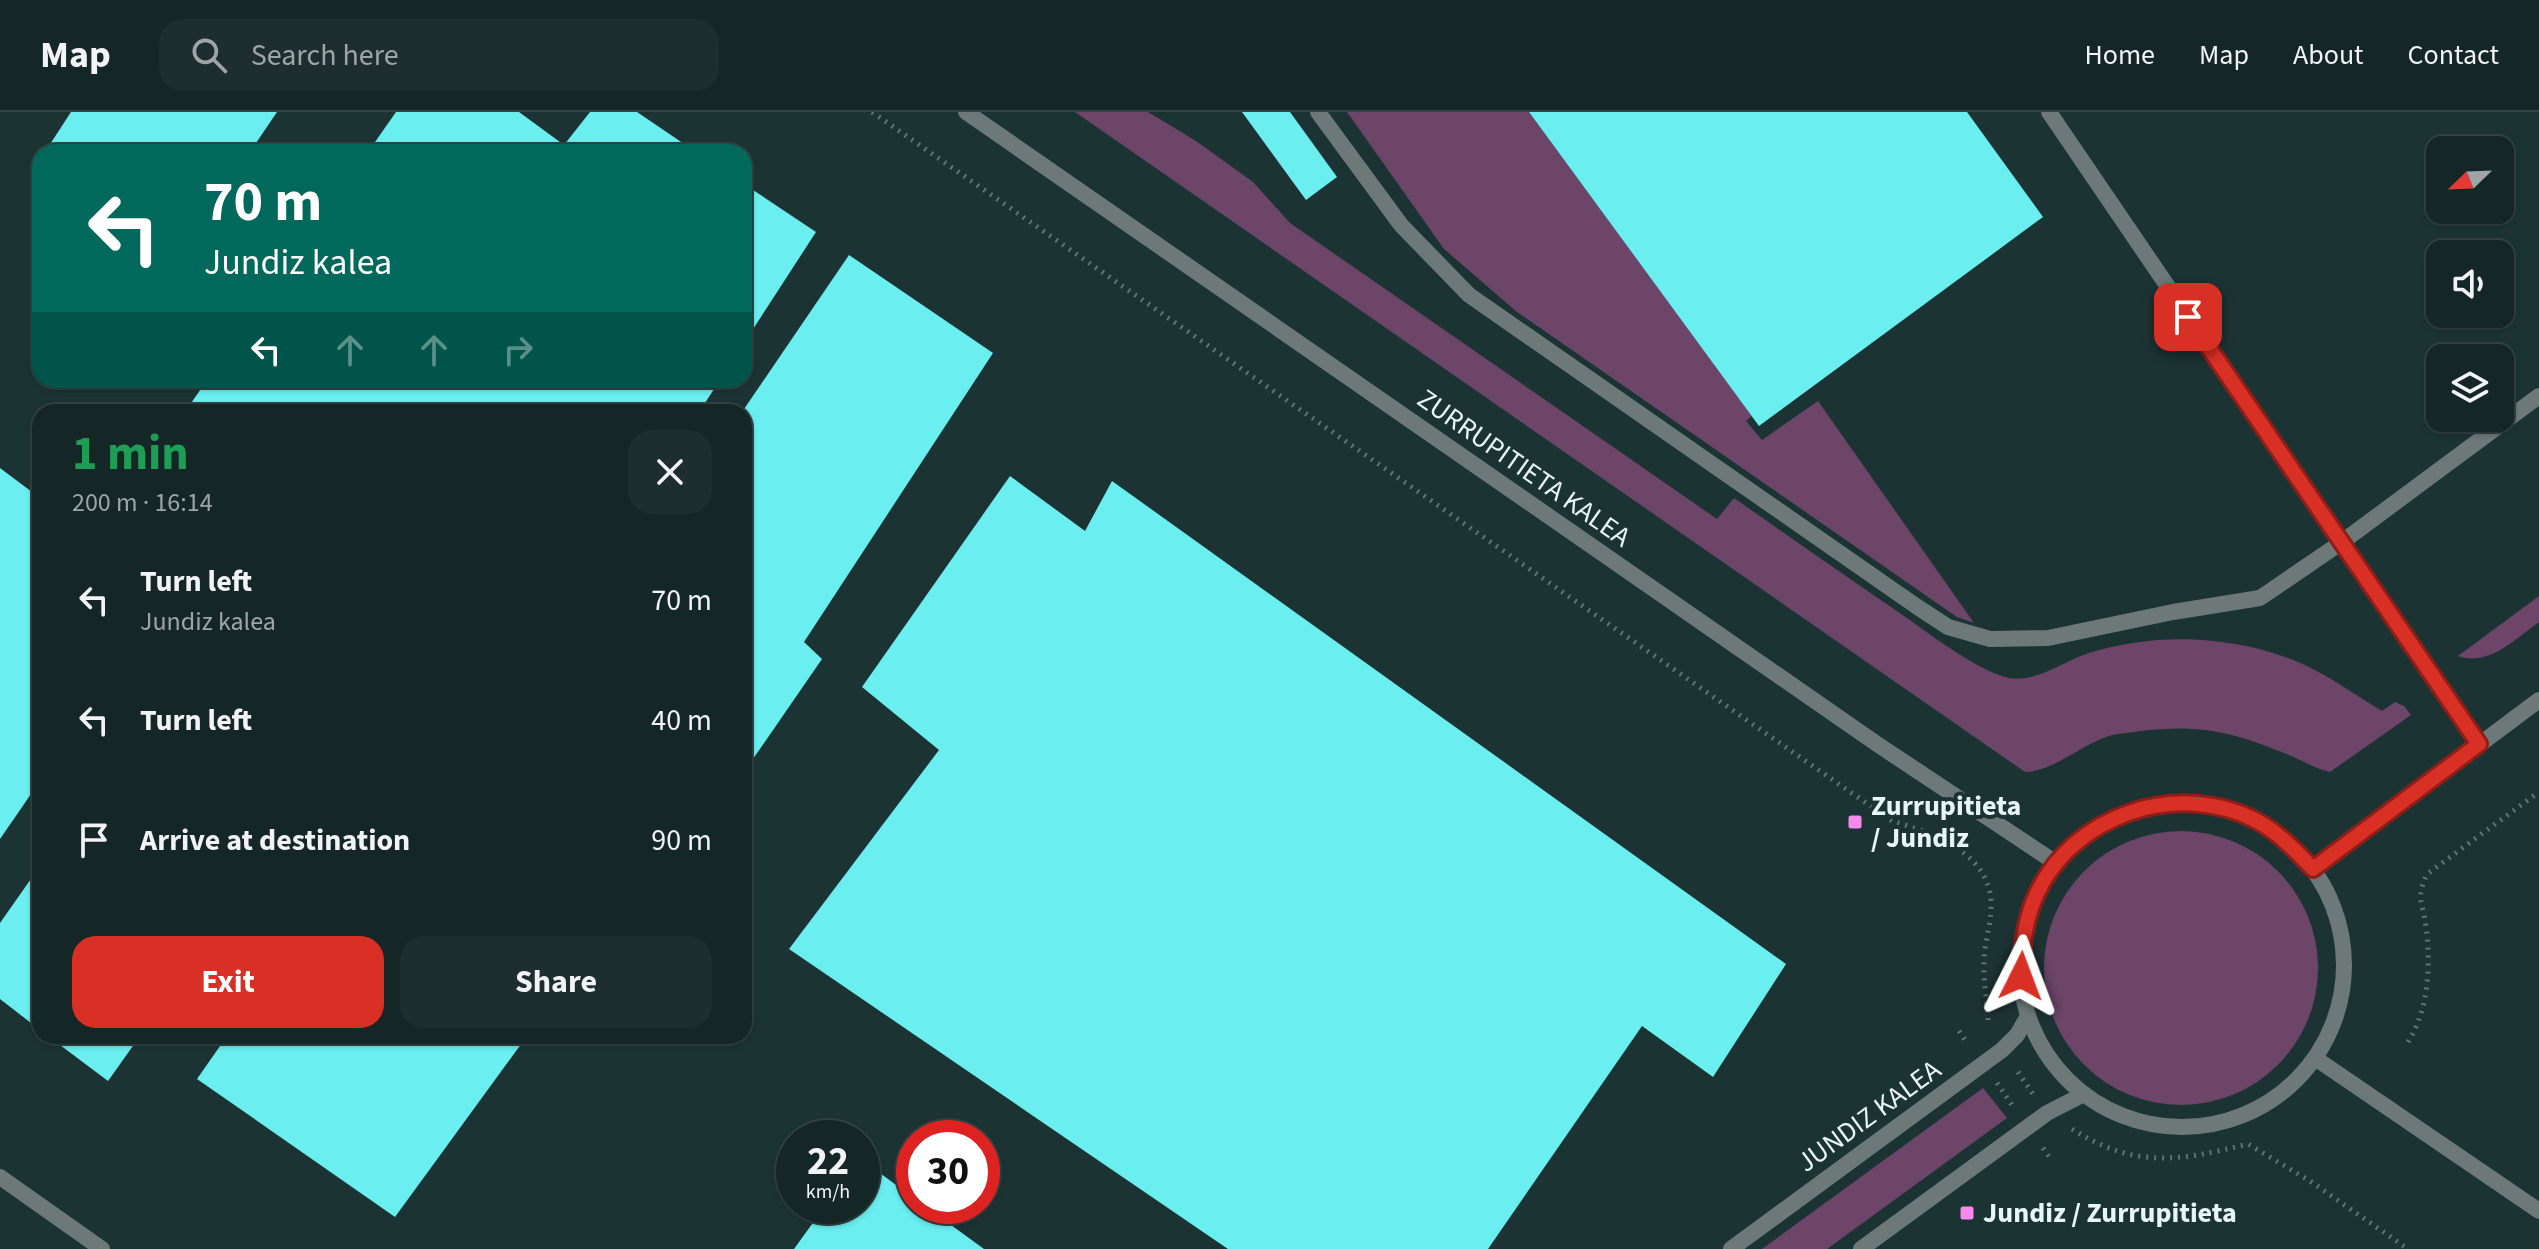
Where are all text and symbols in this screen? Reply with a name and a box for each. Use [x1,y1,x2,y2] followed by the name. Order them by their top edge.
[159,19,719,91] search box
[40,28,111,82] text: Map
[187,33,231,77] icon: search
[251,34,399,77] text: Search here
[2084,35,2155,75] text: Home
[2199,35,2249,75] text: Map
[2293,35,2364,75] text: About
[2408,35,2499,75] text: Contact
[2426,136,2514,224] north arrow
[2426,136,2514,432] map controls
[204,163,322,242] text: 70 m
[72,176,176,280] icon: left
[204,237,392,288] text: Jundiz kalea
[2426,240,2514,328] button: sound
[2154,283,2222,351] pin
[2166,295,2210,339] icon: arrive
[244,328,288,372] icon: left
[328,328,372,372] icon: ahead
[412,328,456,372] icon: ahead
[496,328,540,372] icon: right
[2426,344,2514,432] button: layers
[1409,379,1640,557] street label: ZURRUPITIETA KALEA
[72,420,189,488] text: 1 min
[628,430,712,514] button: close
[72,484,213,521] text: 200 m · 16:14
[140,560,252,603] text: Turn left
[72,578,116,622] icon: left
[651,579,712,622] text: 70 m
[140,603,276,640] text: Jundiz kalea
[72,698,116,742] icon: left
[140,699,252,742] text: Turn left
[651,699,712,742] text: 40 m
[1871,786,2021,858] place label: Zurrupitieta / Jundiz
[1846,813,1864,831] marker: Zurrupitieta / Jundiz
[72,818,116,862] icon: arrive
[140,819,410,862] text: Arrive at destination
[651,819,712,862] text: 90 m
[1979,934,2063,1018] position arrow
[72,936,384,1028] button: Exit
[400,936,712,1028] button: Share
[1789,1050,1950,1182] street label: JUNDIZ KALEA
[896,1120,1000,1224] speed limit sign: 30
[807,1133,849,1190] text: 22
[806,1178,850,1206] text: km/h
[1983,1193,2237,1233] place label: Jundiz / Zurrupitieta
[1958,1204,1976,1222] marker: Jundiz / Zurrupitieta

